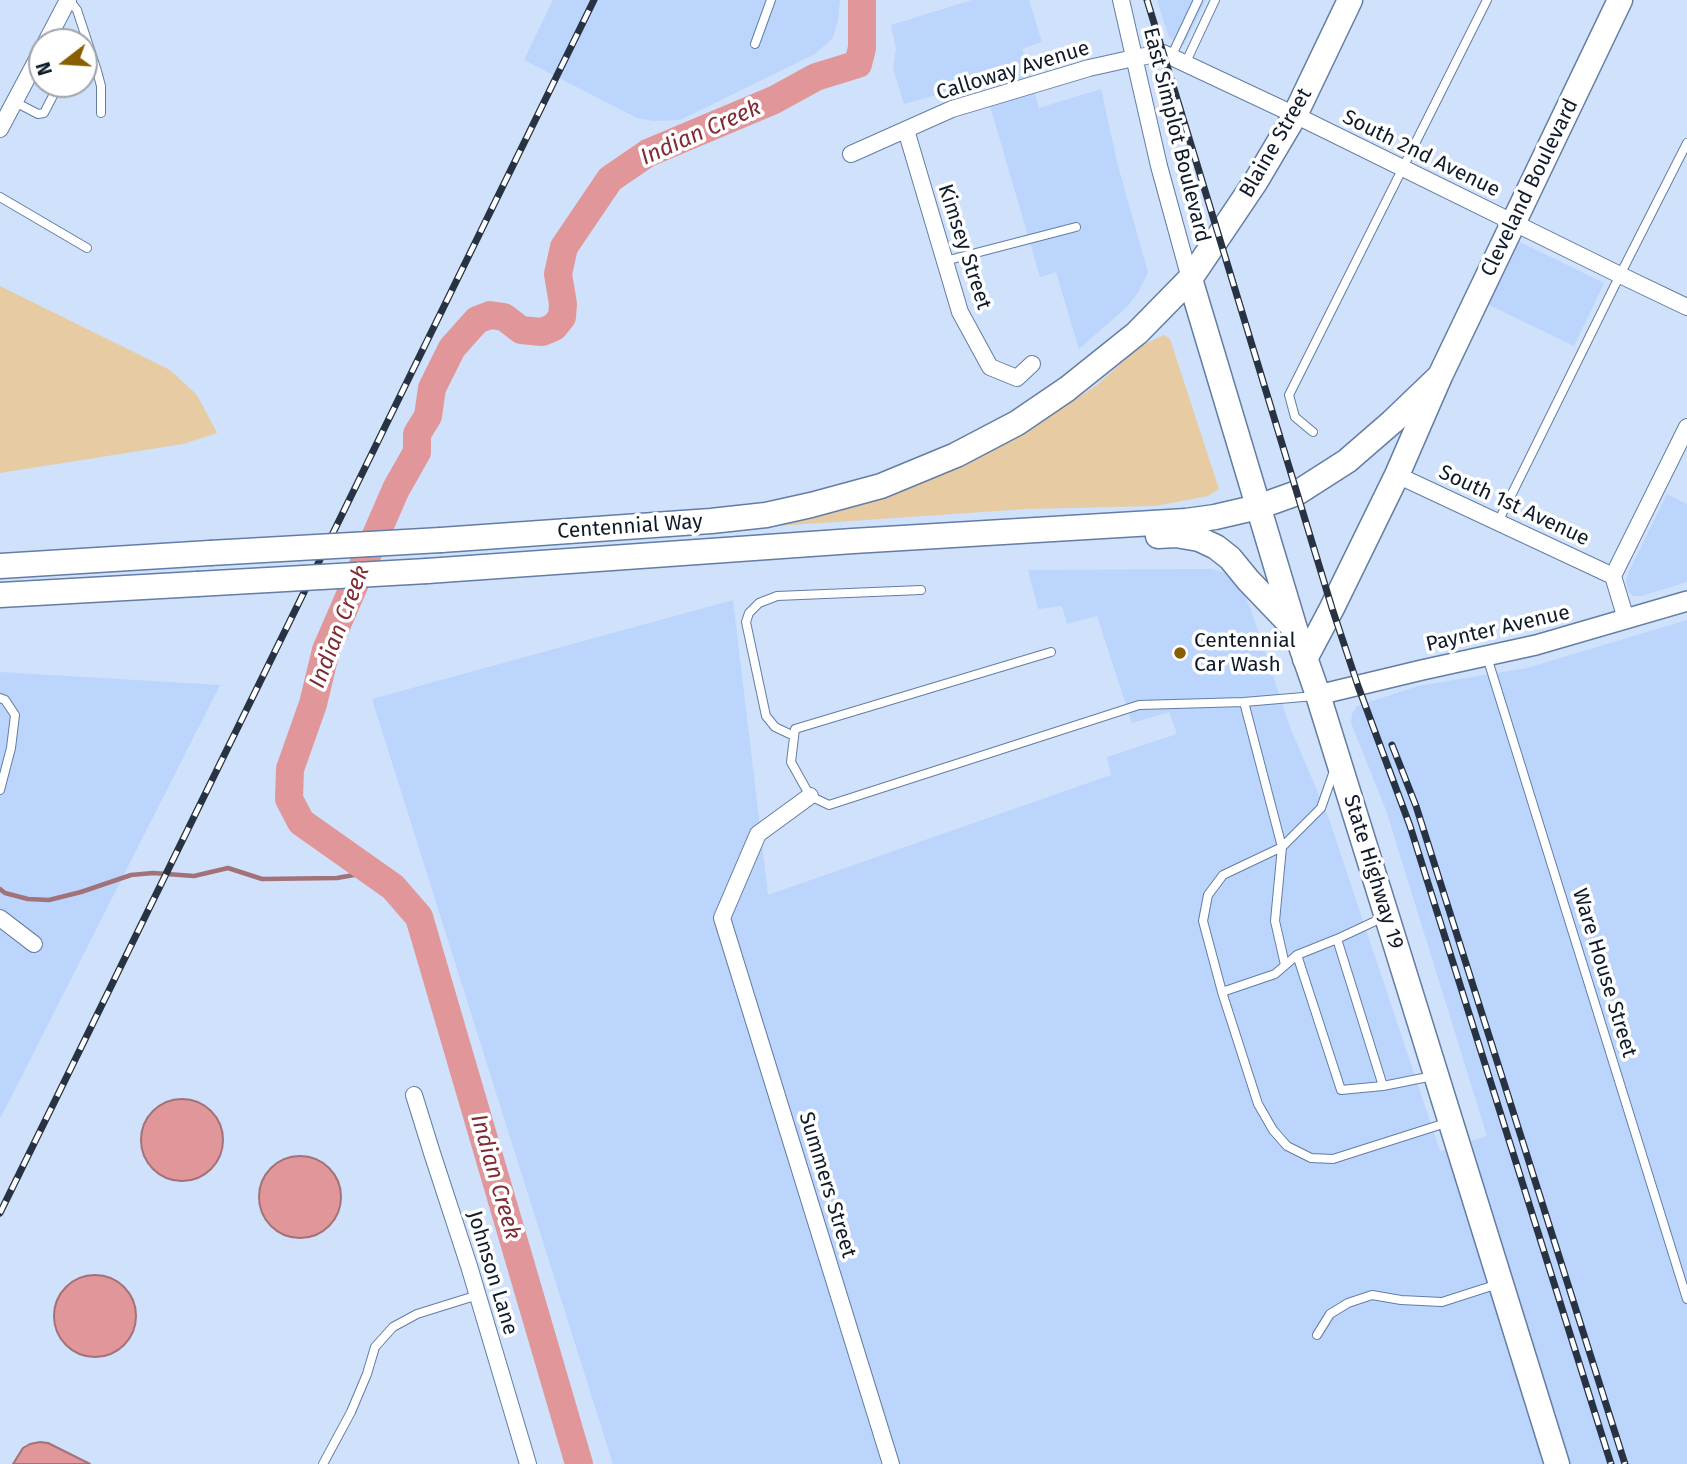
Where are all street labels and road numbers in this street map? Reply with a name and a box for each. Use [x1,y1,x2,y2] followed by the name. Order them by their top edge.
[1137,25,1215,245] street label: East Simplot Boulevard
[933,36,1093,106] street label: Calloway Avenue
[1234,84,1318,202] street label: Blaine Street
[1476,95,1584,281] street label: Cleveland Boulevard
[1338,105,1504,203] street label: South 2nd Avenue
[932,181,996,313] street label: Kimsey Street
[1435,460,1593,552] street label: South 1st Avenue
[557,509,703,545] street label: Centennial Way
[1424,600,1572,658] street label: Paynter Avenue
[1338,792,1408,952] street label: State Highway 19
[1566,886,1642,1060] street label: Ware House Street
[793,1109,861,1261] street label: Summers Street
[461,1208,523,1338] street label: Johnson Lane

